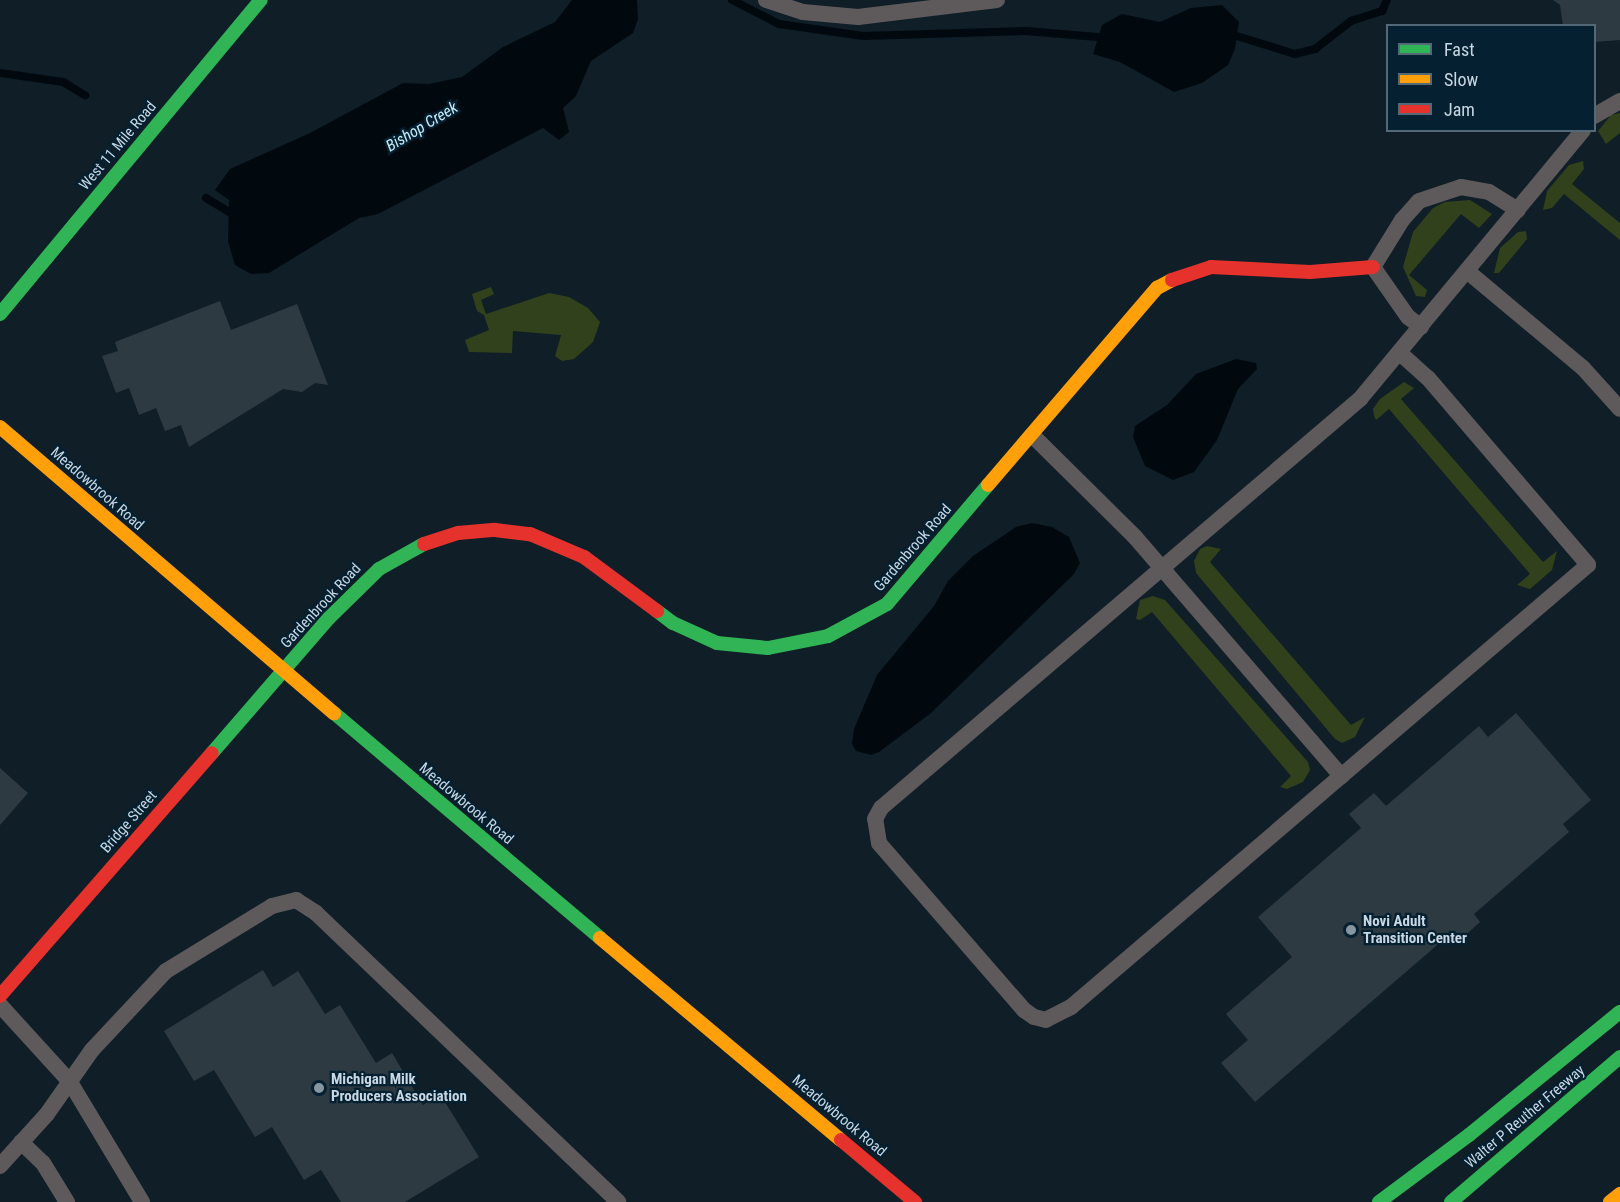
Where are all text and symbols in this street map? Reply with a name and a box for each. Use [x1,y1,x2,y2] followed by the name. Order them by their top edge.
[1386,24,1596,132] legend
[1444,39,1475,60] text: Fast
[1444,69,1478,90] text: Slow
[76,98,160,194] street label: West 11 Mile Road
[383,98,461,156] water label: Bishop Creek
[1444,99,1475,120] text: Jam
[47,444,147,534] street label: Meadowbrook Road
[870,501,956,595] street label: Gardenbrook Road
[277,560,365,652] street label: Gardenbrook Road
[415,759,517,849] street label: Meadowbrook Road
[97,787,161,857] street label: Bridge Street
[1363,912,1467,947] place label: Novi Adult Transition Center
[1344,923,1358,937] marker: Novi Adult Transition Center
[1462,1062,1588,1172] street label: Walter P Reuther Freeway
[331,1070,467,1105] place label: Michigan Milk Producers Association
[788,1071,890,1161] street label: Meadowbrook Road
[312,1081,326,1095] marker: Michigan Milk Producers Association

